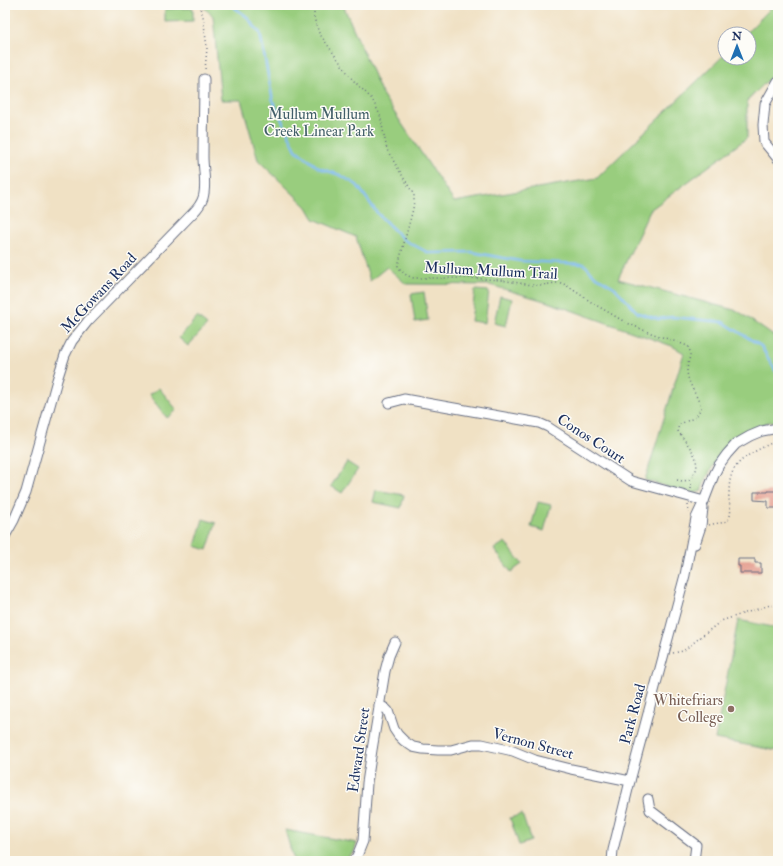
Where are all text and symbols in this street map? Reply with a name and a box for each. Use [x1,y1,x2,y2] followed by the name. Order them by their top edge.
[717,26,757,66] north arrow
[731,30,743,43] text: N
[264,105,374,141] park label: Mullum Mullum Creek Linear Park
[57,248,141,337] street label: McGowans Road
[424,258,558,284] street label: Mullum Mullum Trail
[553,410,629,468] street label: Conos Court
[616,681,650,746] street label: Park Road
[652,691,723,727] place label: Whitefriars College
[726,704,736,714] marker: Whitefriars College
[344,706,374,794] street label: Edward Street
[490,724,576,764] street label: Vernon Street

